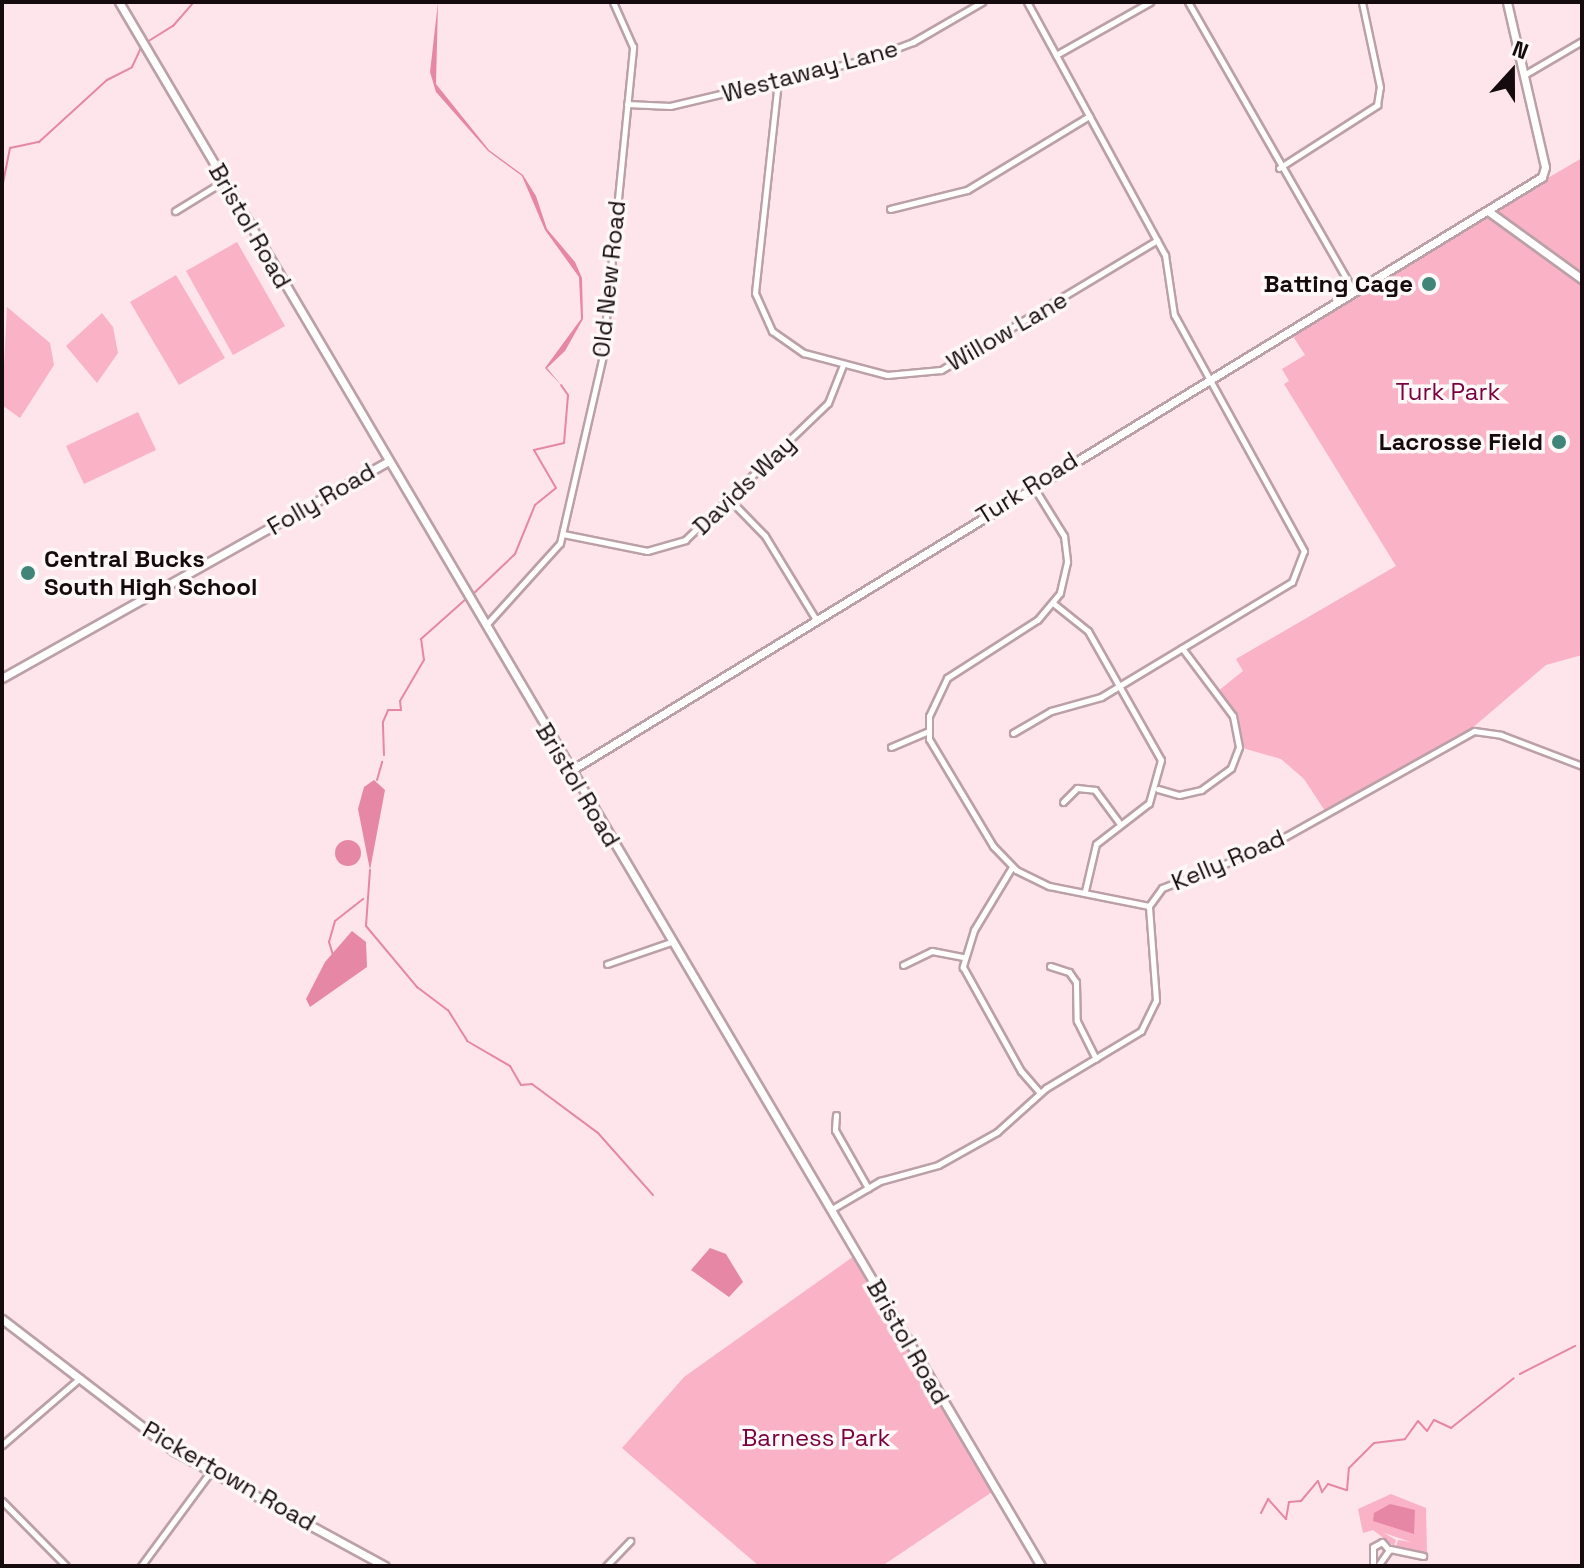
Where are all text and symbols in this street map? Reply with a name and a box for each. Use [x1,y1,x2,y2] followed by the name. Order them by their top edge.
[1472,32,1552,112] north arrow
[719,34,901,108] street label: Westaway Lane
[1509,34,1533,65] text: N
[203,158,297,294] street label: Bristol Road
[586,199,632,359] street label: Old New Road
[1264,270,1413,298] place label: Batting Cage
[1420,275,1438,293] marker: Batting Cage
[942,285,1072,377] street label: Willow Lane
[1396,378,1500,406] park label: Turk Park
[1379,428,1543,456] place label: Lacrosse Field
[687,429,801,541] street label: Davids Way
[1550,433,1568,451] marker: Lacrosse Field
[971,446,1083,530] street label: Turk Road
[262,457,380,541] street label: Folly Road
[44,545,257,601] place label: Central Bucks South High School
[19,564,37,582] marker: Central Bucks South High School
[530,718,626,852] street label: Bristol Road
[1167,823,1289,897] street label: Kelly Road
[861,1274,955,1410] street label: Bristol Road
[138,1415,320,1537] street label: Pickertown Road
[741,1424,891,1452] park label: Barness Park

